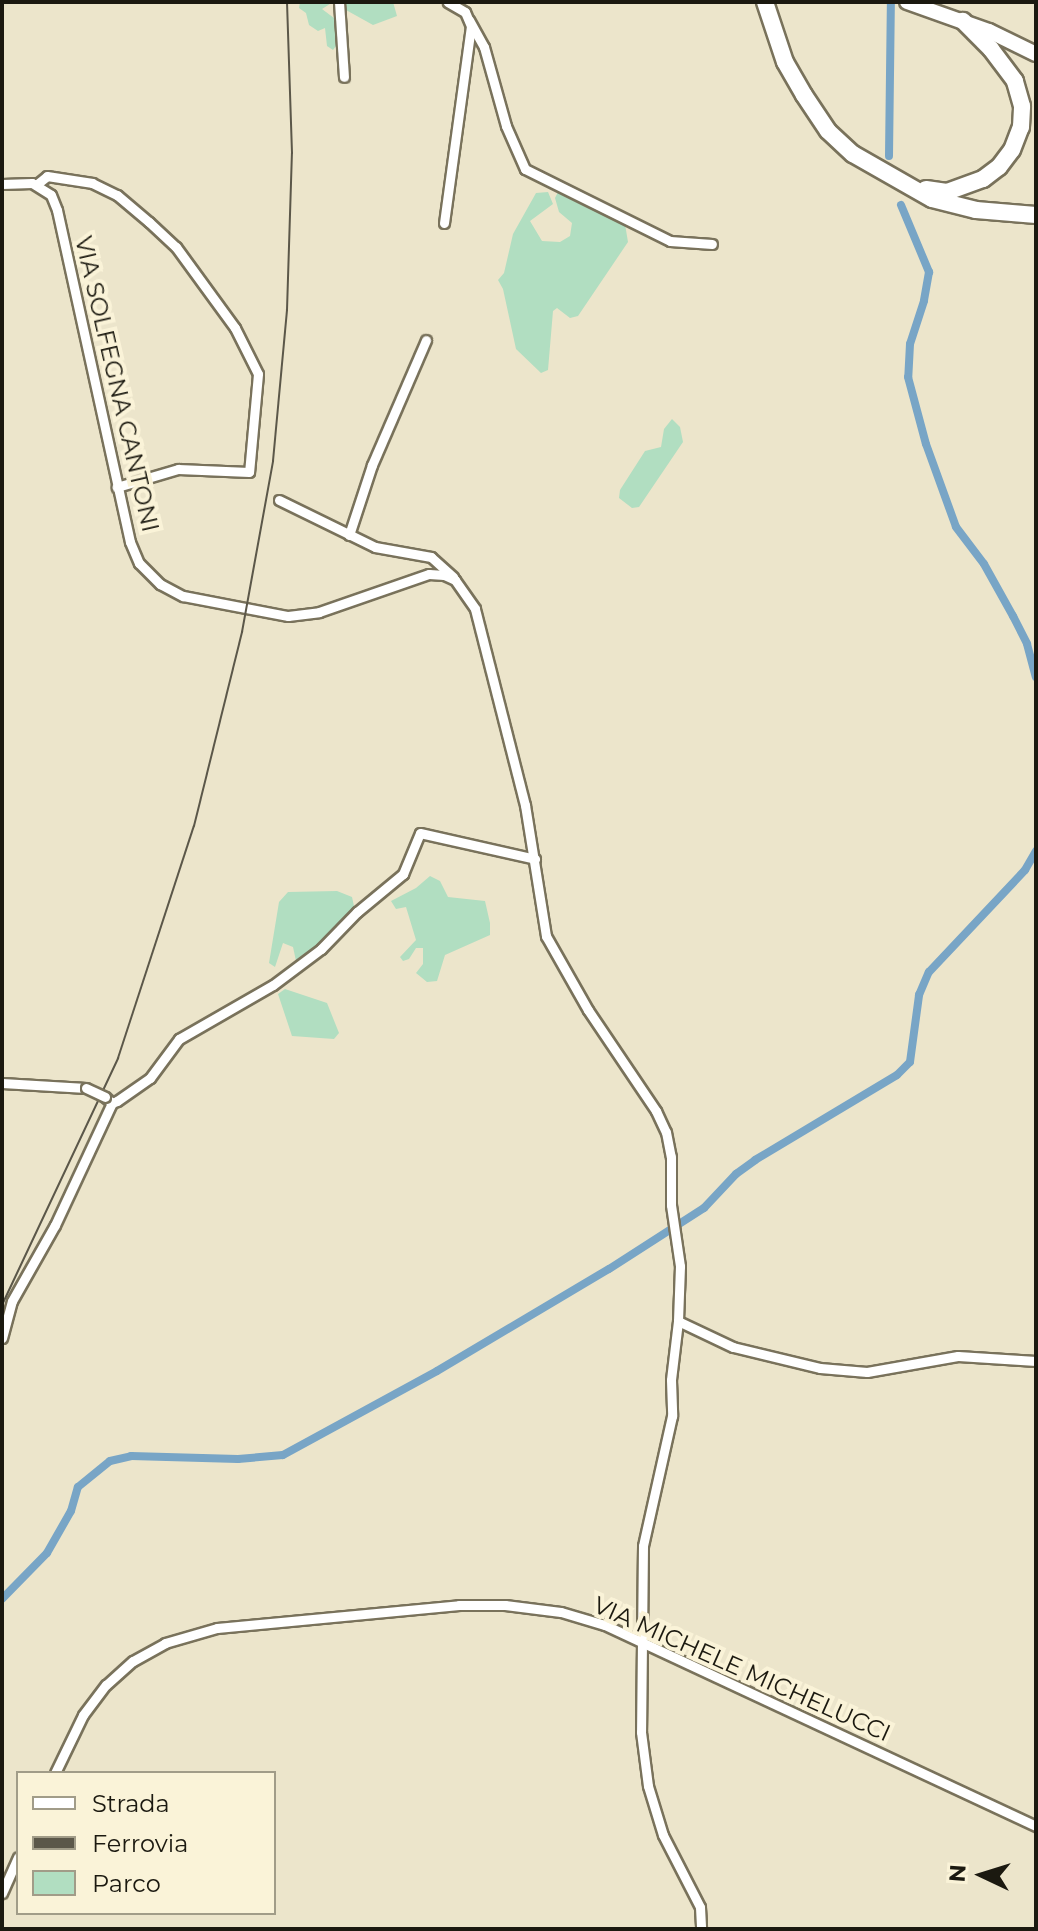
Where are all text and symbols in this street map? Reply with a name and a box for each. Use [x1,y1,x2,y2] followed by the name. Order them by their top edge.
[69,233,165,535] street label: VIA SOLFEGNA CANTONI
[589,1590,895,1748] street label: VIA MICHELE MICHELUCCI
[16,1771,276,1915] legend
[92,1789,170,1818] text: Strada
[92,1829,188,1858] text: Ferrovia
[942,1835,1022,1915] north arrow
[943,1863,972,1883] text: N
[92,1869,161,1898] text: Parco

